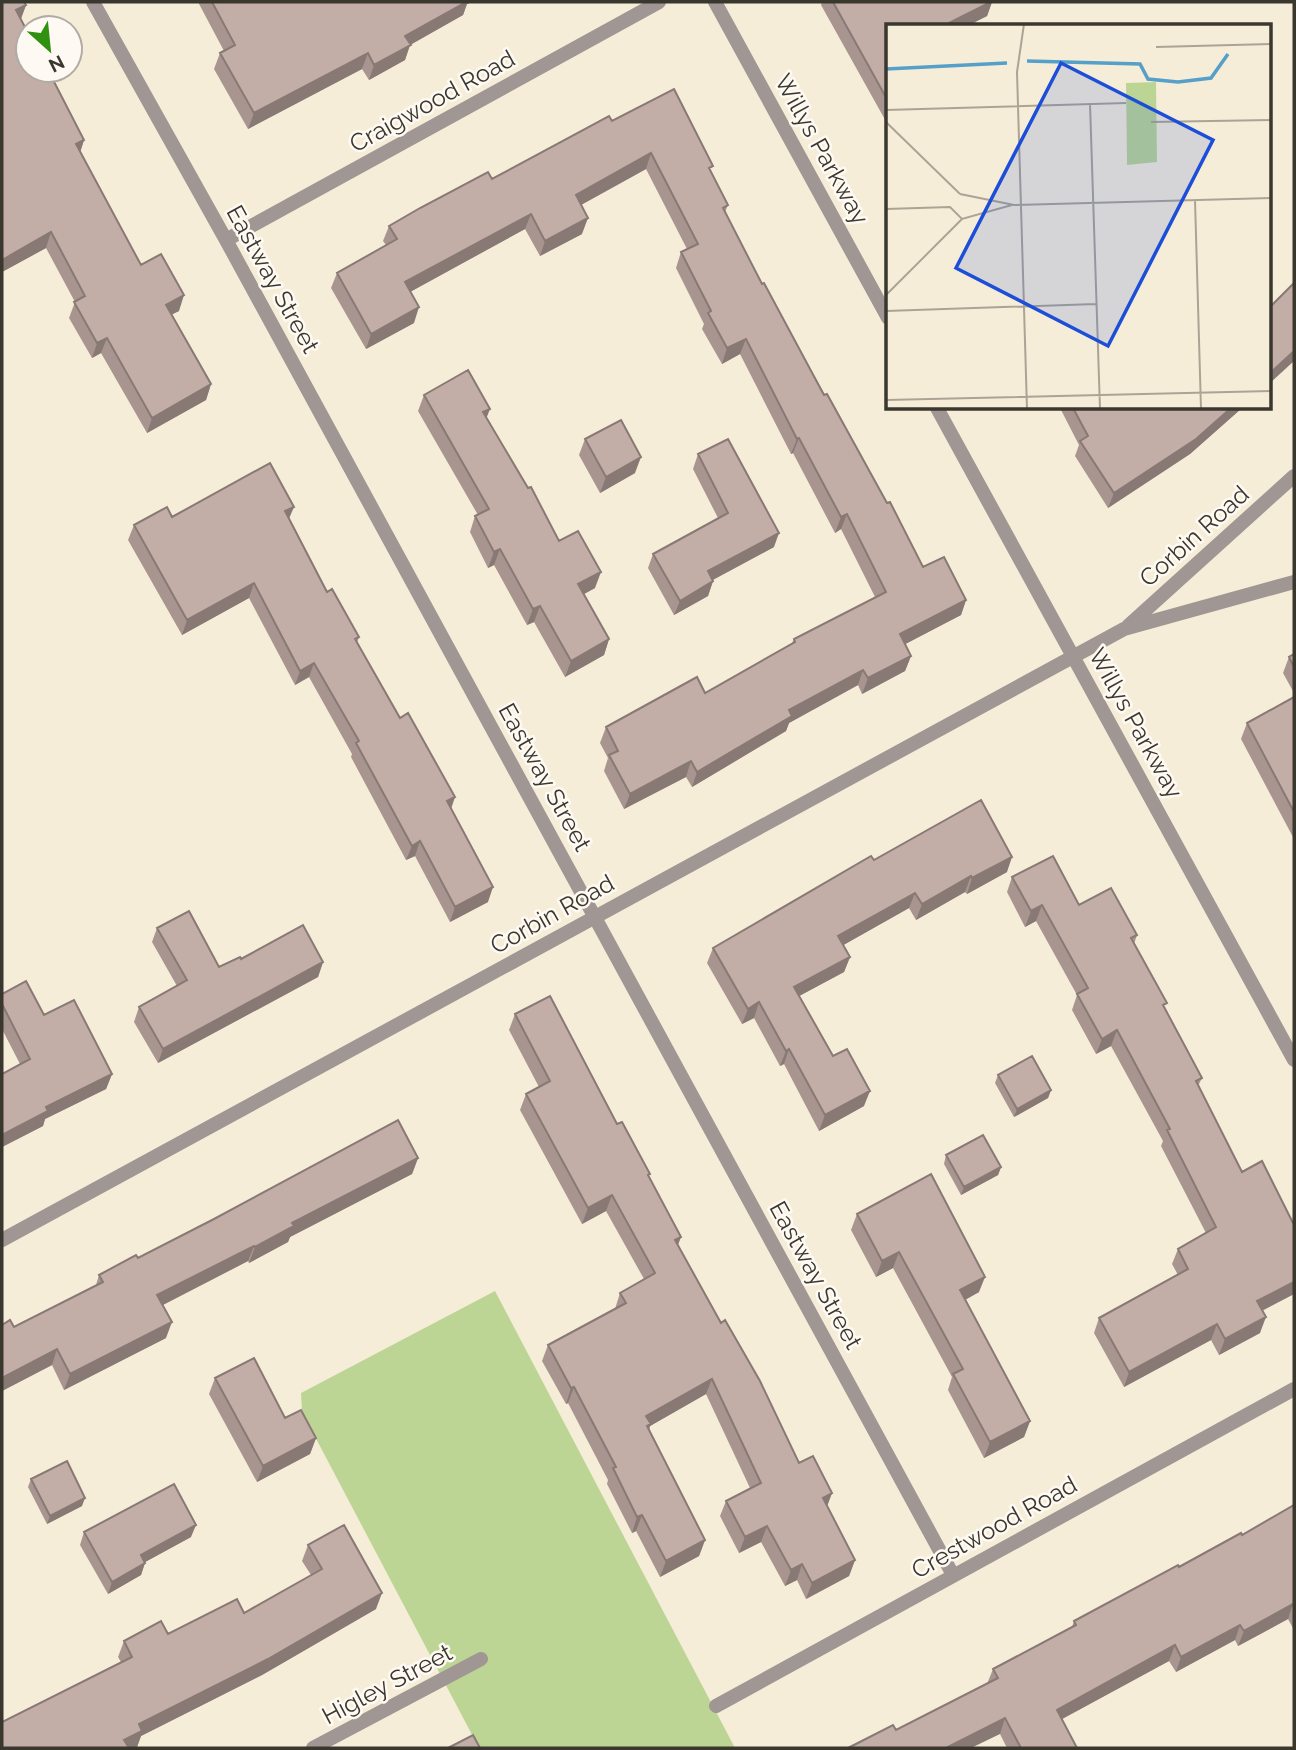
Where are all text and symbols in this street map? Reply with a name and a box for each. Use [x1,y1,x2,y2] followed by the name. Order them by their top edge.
[14,14,84,84] north arrow
[886,24,1272,410] inset map
[344,44,520,158] street label: Craigwood Road
[45,51,68,77] text: N
[769,69,875,229] street label: Willys Parkway
[221,200,325,358] street label: Eastway Street
[1133,479,1255,593] street label: Corbin Road
[1083,643,1189,803] street label: Willys Parkway
[493,698,597,856] street label: Eastway Street
[485,868,619,960] street label: Corbin Road
[764,1196,868,1354] street label: Eastway Street
[906,1470,1082,1584] street label: Crestwood Road
[317,1638,457,1730] street label: Higley Street

